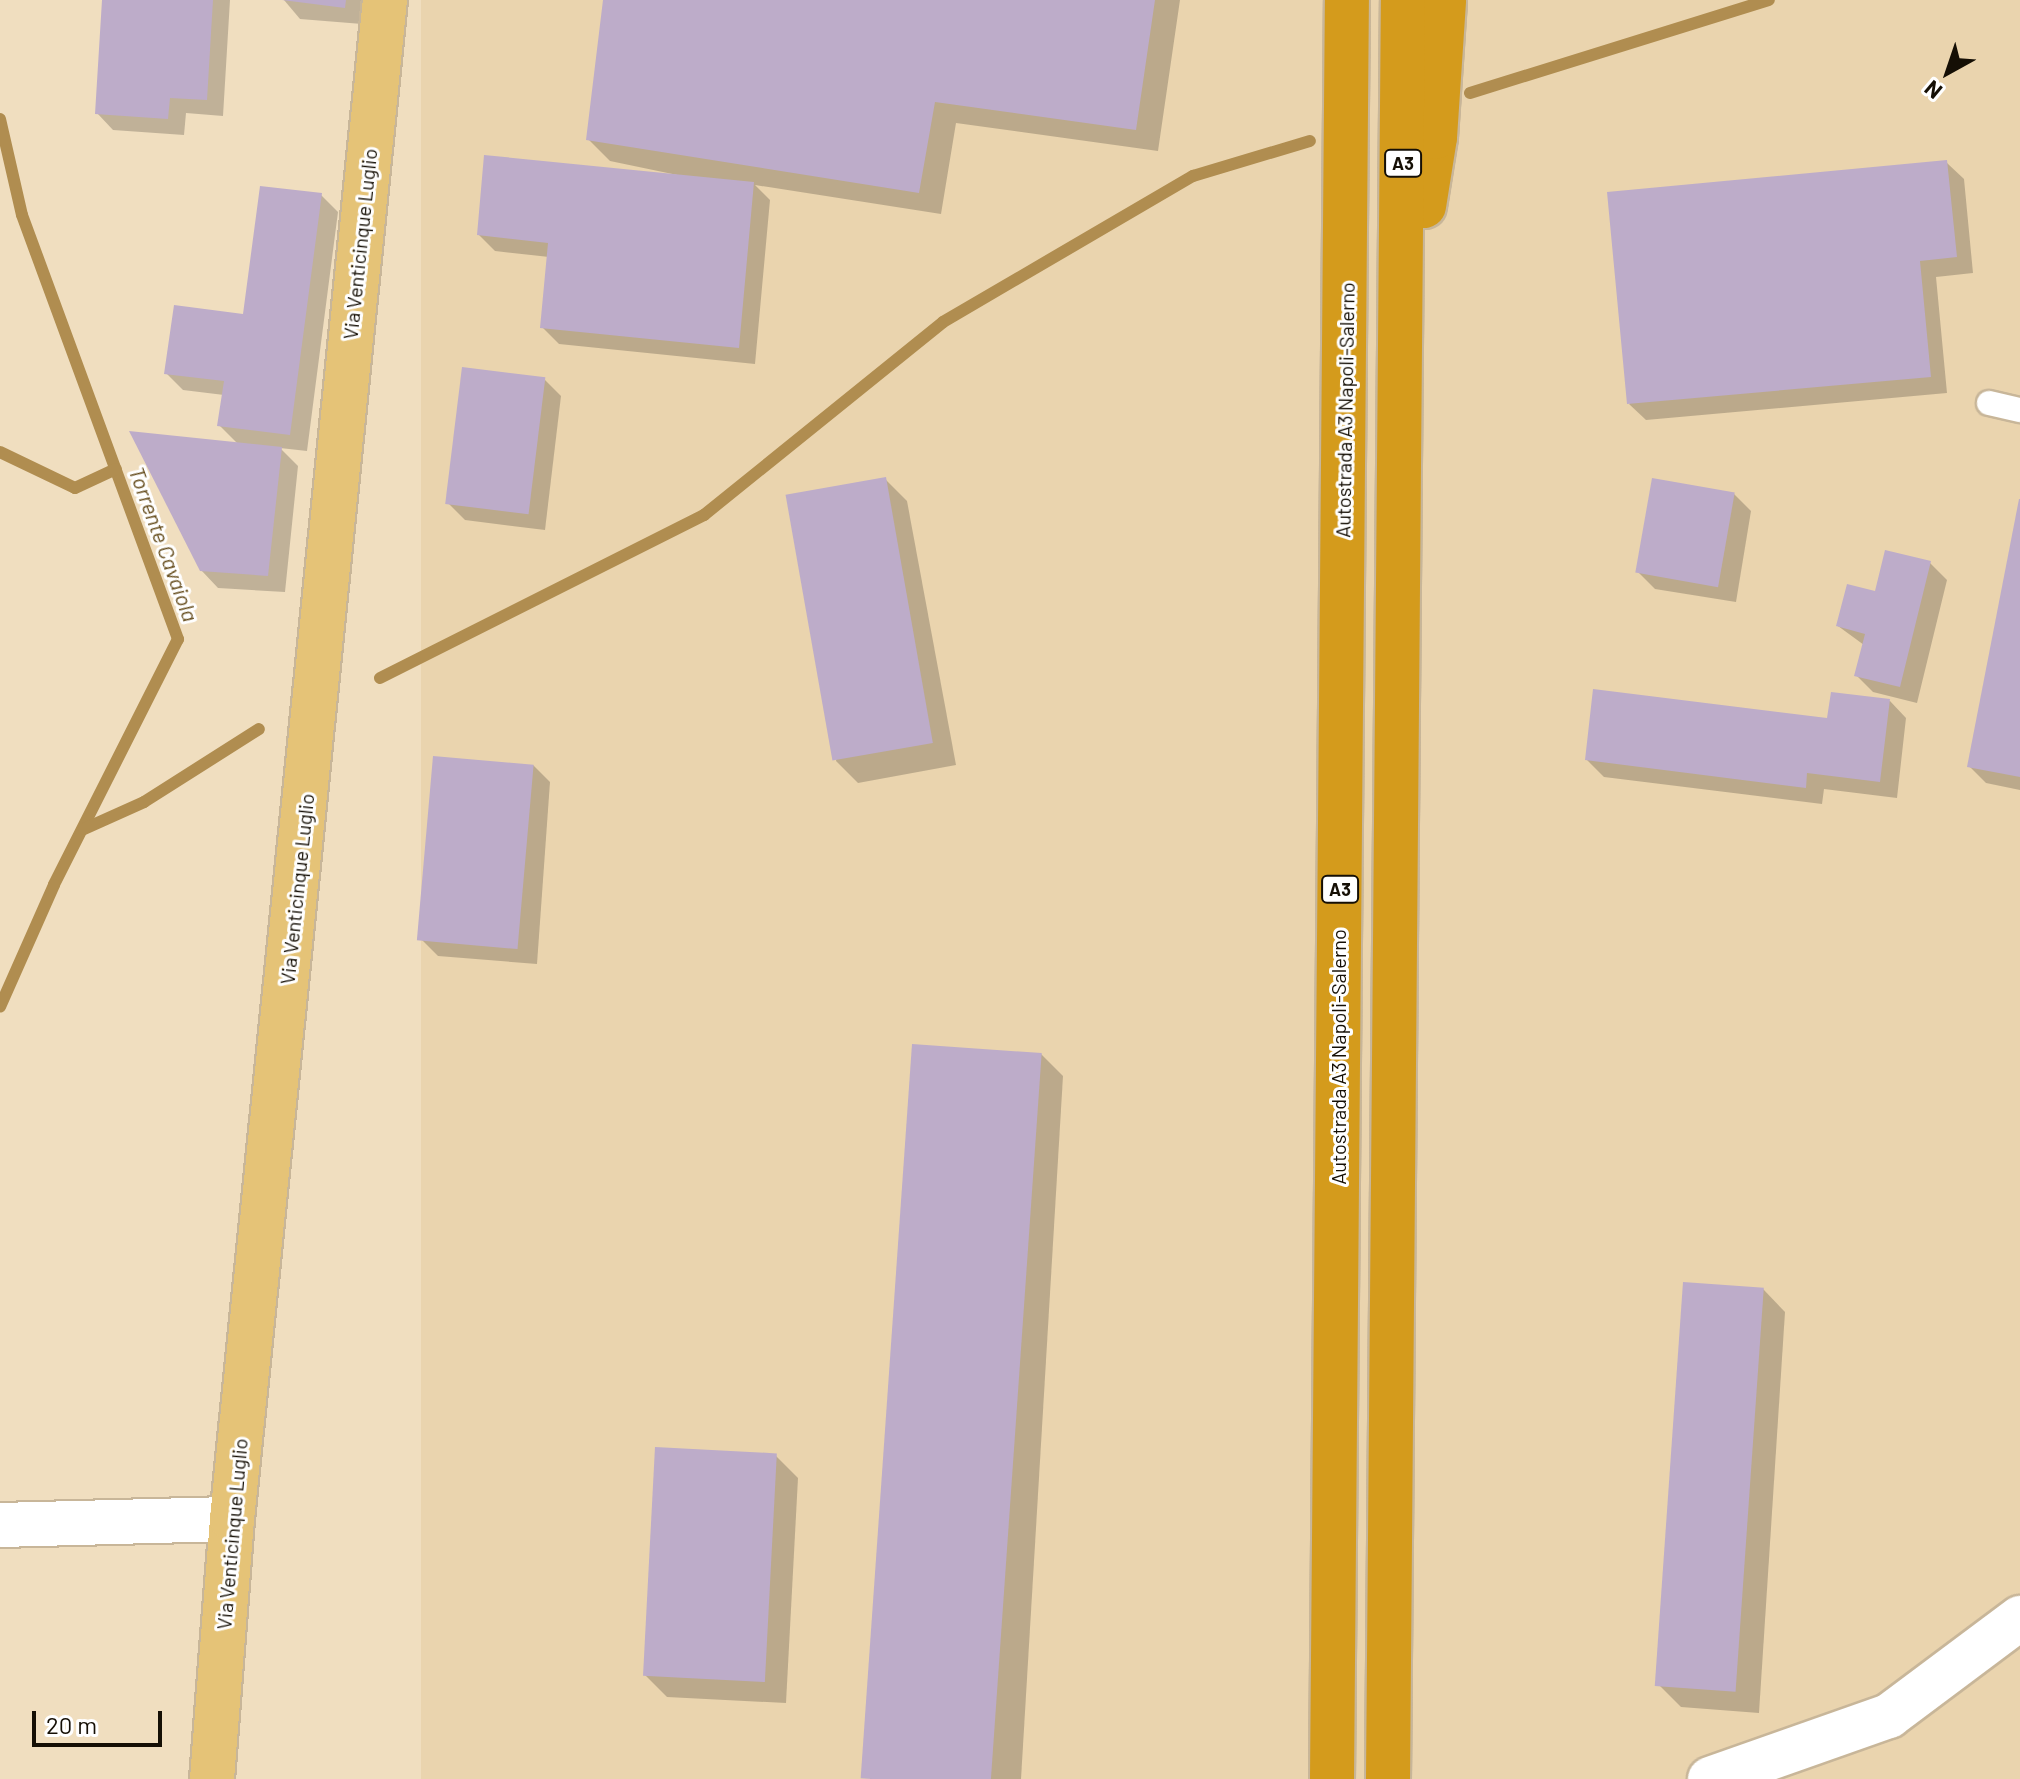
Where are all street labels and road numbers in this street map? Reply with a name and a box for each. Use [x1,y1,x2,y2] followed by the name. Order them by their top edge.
[338,147,382,341] street label: Via Venticinque Luglio
[1383,149,1423,177] road number: A3
[1331,282,1359,538] street label: Autostrada A3 Napoli-Salerno
[275,792,319,986] street label: Via Venticinque Luglio
[1320,875,1360,903] road number: A3
[1326,929,1350,1185] street label: Autostrada A3 Napoli-Salerno
[212,1437,252,1631] street label: Via Venticinque Luglio

